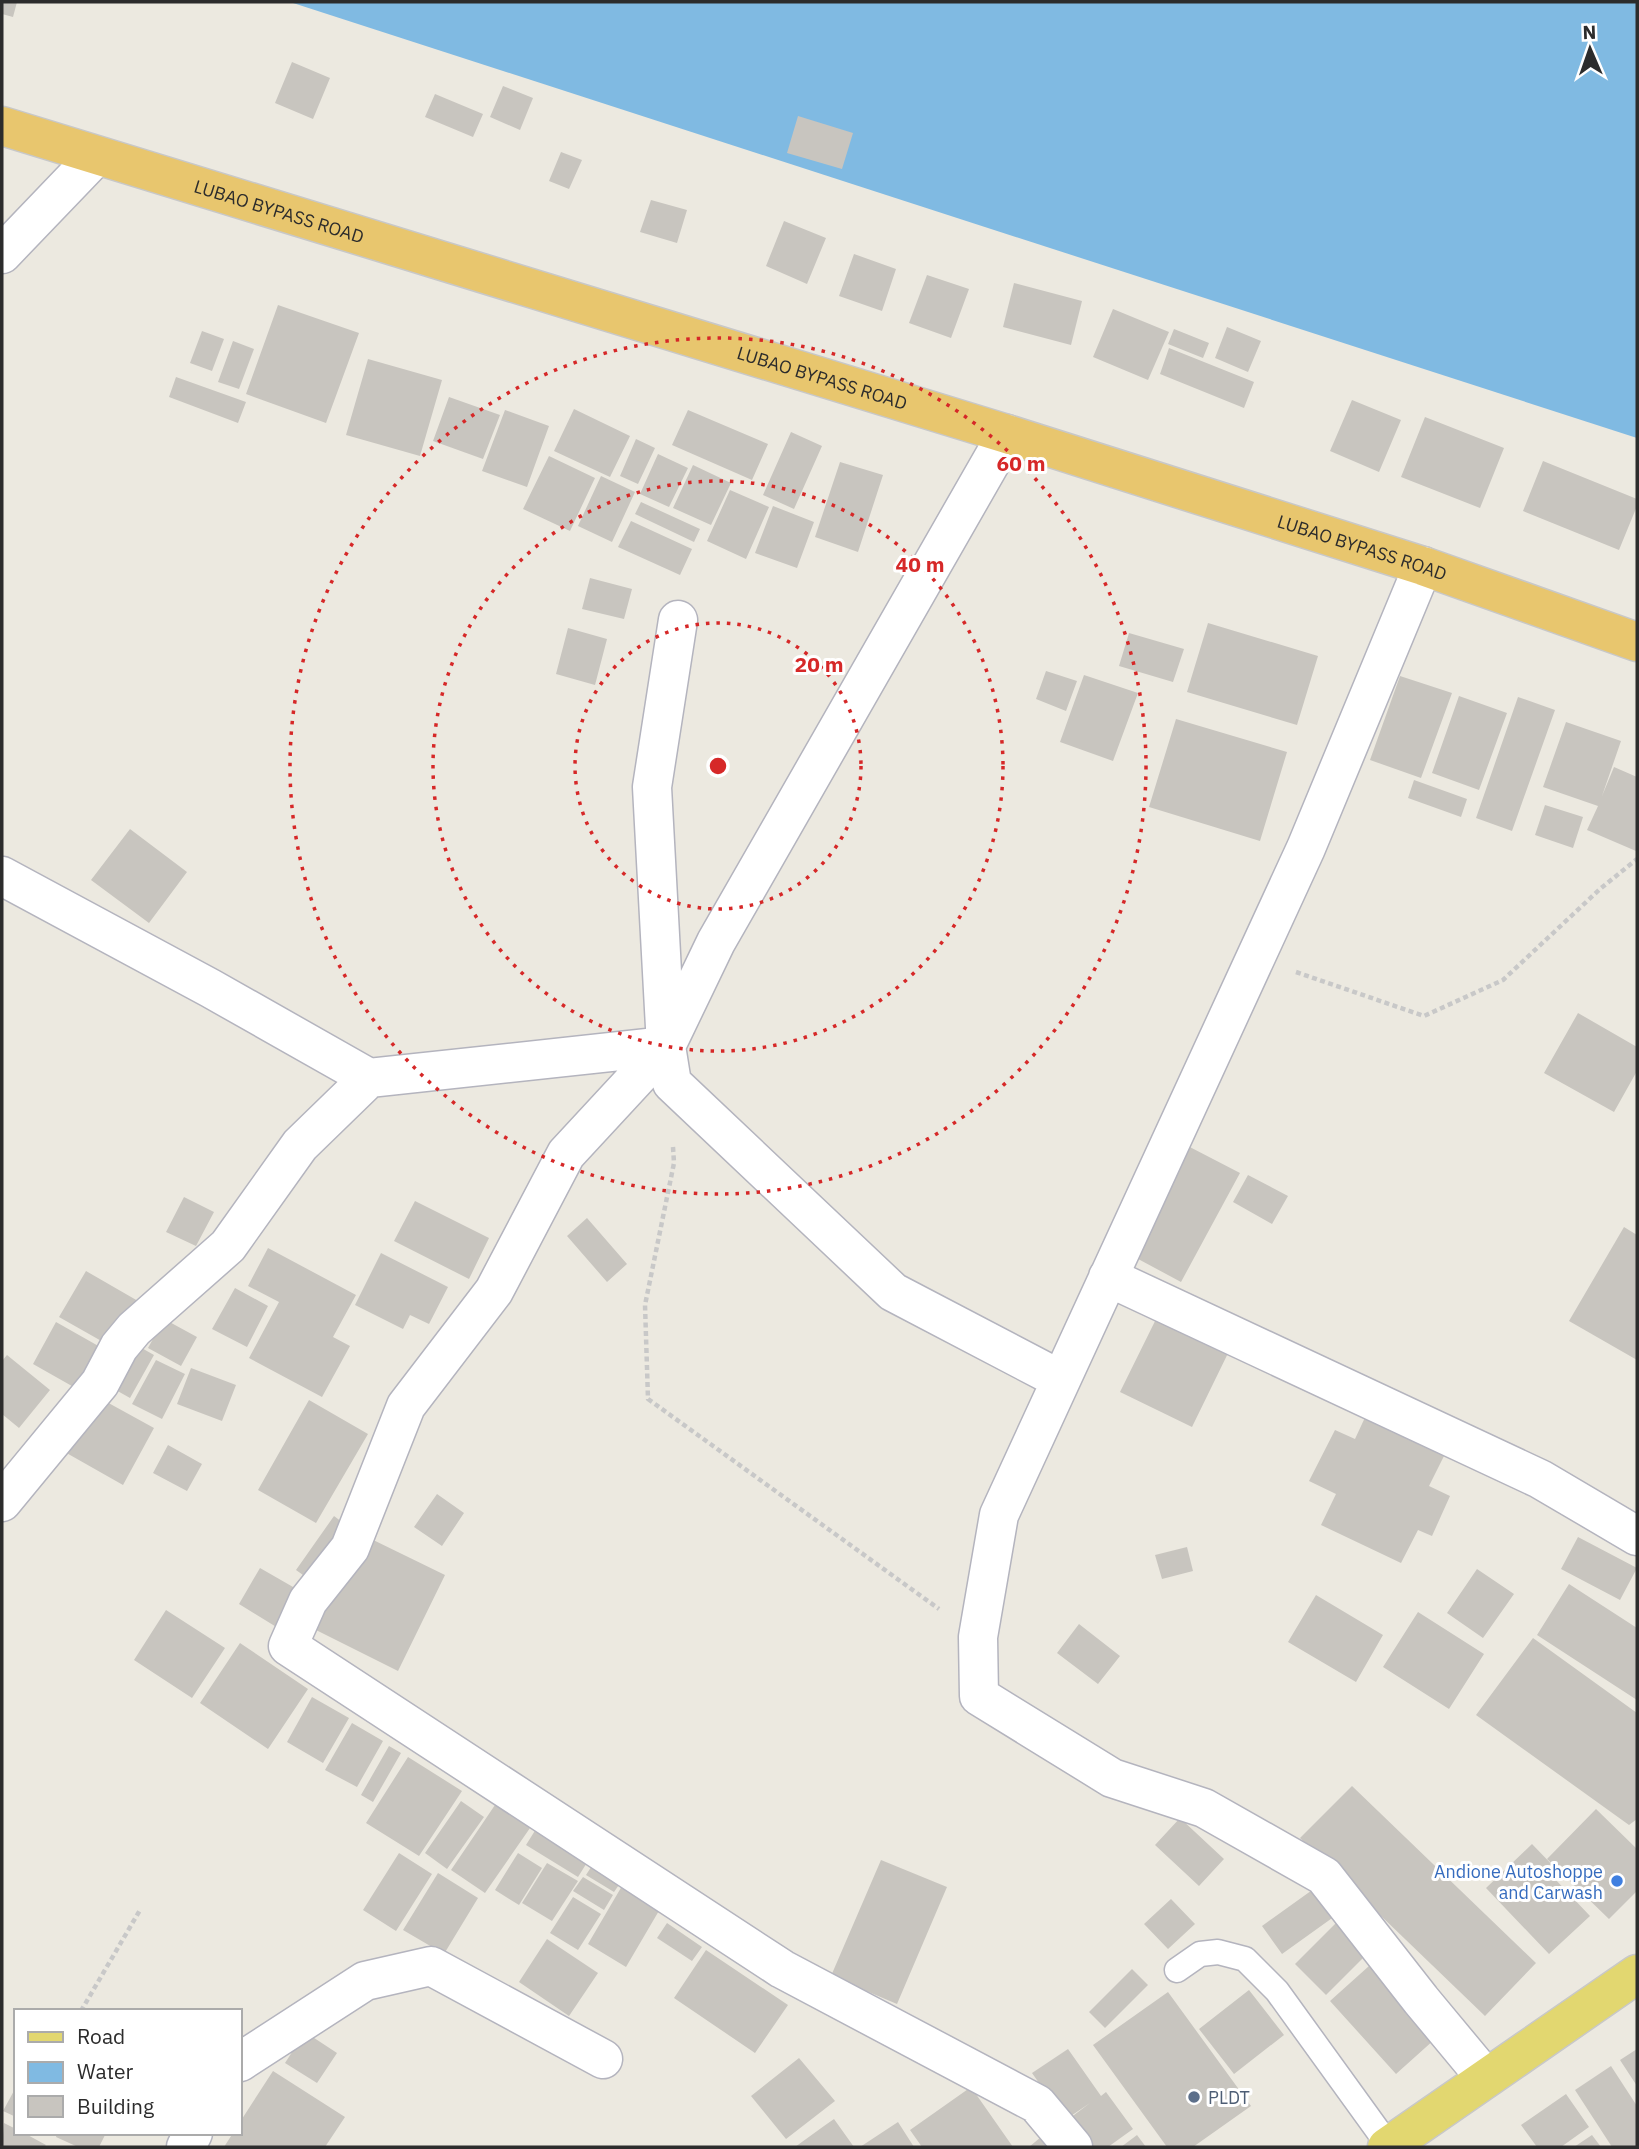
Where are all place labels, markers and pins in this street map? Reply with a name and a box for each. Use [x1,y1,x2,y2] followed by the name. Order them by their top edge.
[706,754,730,778] centre of rings
[1434,1860,1603,1904] place label: Andione Autoshoppe and Carwash
[1609,1873,1625,1889] marker: Andione Autoshoppe and Carwash
[1208,2086,1250,2109] place label: PLDT
[1186,2089,1202,2105] marker: PLDT

